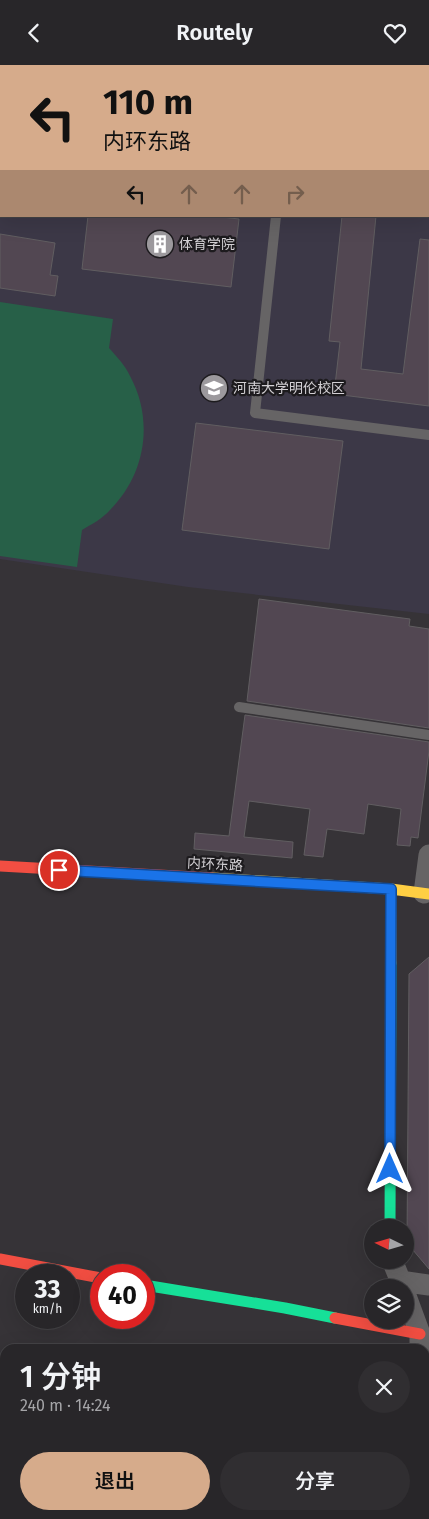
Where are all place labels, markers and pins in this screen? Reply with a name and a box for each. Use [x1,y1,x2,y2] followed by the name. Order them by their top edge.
[145,229,175,259] building icon: 体育学院
[179,236,235,253] place label: 体育学院
[199,373,229,403] school or university icon: 河南大学明伦校区
[233,380,345,397] place label: 河南大学明伦校区
[38,849,80,891] pin

